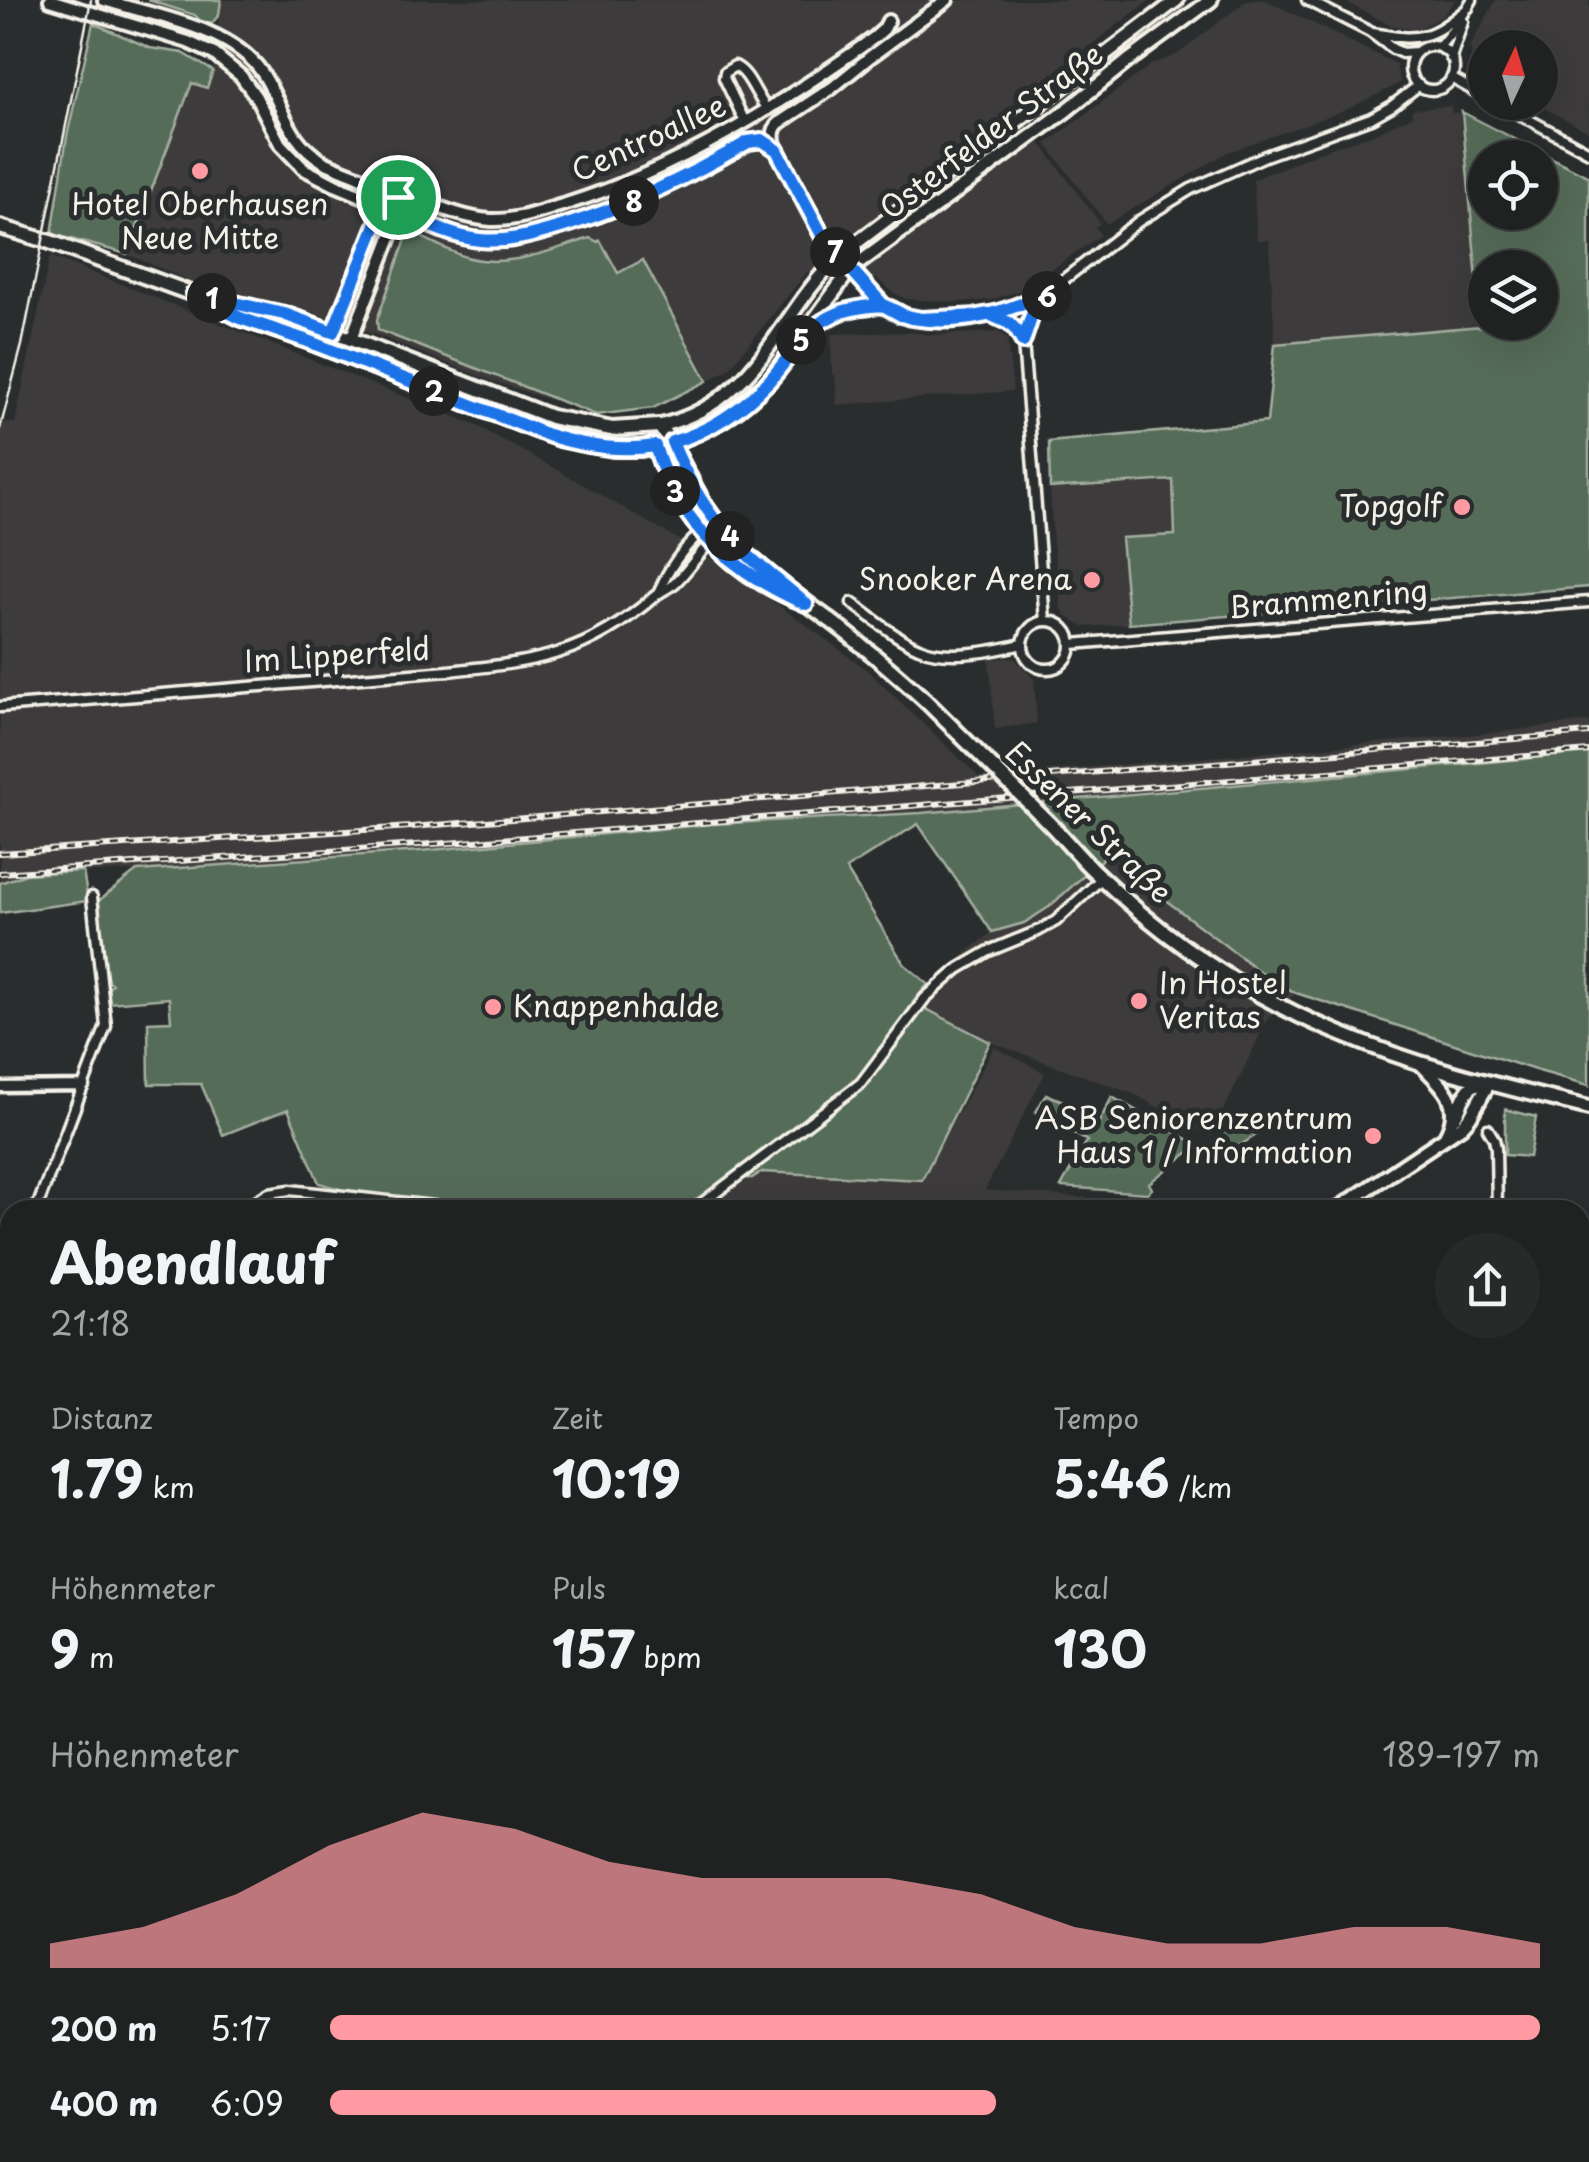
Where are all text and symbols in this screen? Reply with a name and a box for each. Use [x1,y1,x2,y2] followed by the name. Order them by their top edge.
[1468,30,1558,120] north arrow
[1468,30,1558,340] map controls
[869,31,1112,229] street label: Osterfelder Straße
[563,81,733,192] street label: Centroallee
[1468,140,1558,230] button: locate
[356,155,441,240] pin
[189,160,211,182] marker: Hotel Oberhausen Neue Mitte
[371,170,426,225] icon: arrive
[609,176,659,226] pin: 8
[625,179,643,222] text: 8
[72,180,328,259] place label: Hotel Oberhausen Neue Mitte
[810,227,860,277] pin: 7
[827,230,843,273] text: 7
[1468,250,1558,340] button: layers
[1022,271,1072,321] pin: 6
[187,273,237,323] pin: 1
[1037,274,1057,317] text: 6
[205,276,219,319] text: 1
[776,315,826,365] pin: 5
[792,318,810,361] text: 5
[409,366,459,416] pin: 2
[424,369,444,412] text: 2
[650,466,700,516] pin: 3
[666,469,684,512] text: 3
[1339,482,1444,527] place label: Topgolf
[1451,496,1473,518] marker: Topgolf
[705,511,755,561] pin: 4
[720,514,740,557] text: 4
[859,555,1072,600] place label: Snooker Arena
[1226,566,1429,629] street label: Brammenring
[1081,569,1103,591] marker: Snooker Arena
[242,625,431,682] street label: Im Lipperfeld
[996,730,1183,913] street label: Essener Straße
[1159,959,1287,1038] place label: In Hostel Veritas
[513,982,720,1027] place label: Knappenhalde
[1128,990,1150,1012] marker: In Hostel Veritas
[482,996,504,1018] marker: Knappenhalde
[1034,1094,1353,1173] place label: ASB Seniorenzentrum Haus 1 / Information
[1362,1125,1384,1147] marker: ASB Seniorenzentrum Haus 1 / Information
[50,1220,335,1303] text: Abendlauf
[1435,1233,1540,1338] button: share
[50,1299,131,1347] text: 21:18
[50,1396,153,1439] text: Distanz
[552,1396,603,1439] text: Zeit
[1053,1396,1139,1439] text: Tempo
[50,1439,144,1515] text: 1.79
[552,1439,681,1515] text: 10:19
[1053,1439,1170,1515] text: 5:46
[144,1465,195,1508] text: km
[1170,1465,1232,1508] text: /km
[50,1566,215,1609] text: Höhenmeter
[552,1566,606,1609] text: Puls
[1053,1566,1109,1609] text: kcal
[50,1609,80,1685] text: 9
[552,1609,635,1685] text: 157
[1053,1609,1147,1685] text: 130
[80,1635,114,1678] text: m
[635,1635,702,1678] text: bpm
[50,1730,239,1778] text: Höhenmeter
[1382,1730,1540,1778] text: 189–197 m
[50,2004,157,2052] text: 200 m
[210,2004,271,2052] text: 5:17
[50,2079,158,2127] text: 400 m
[210,2079,284,2127] text: 6:09

